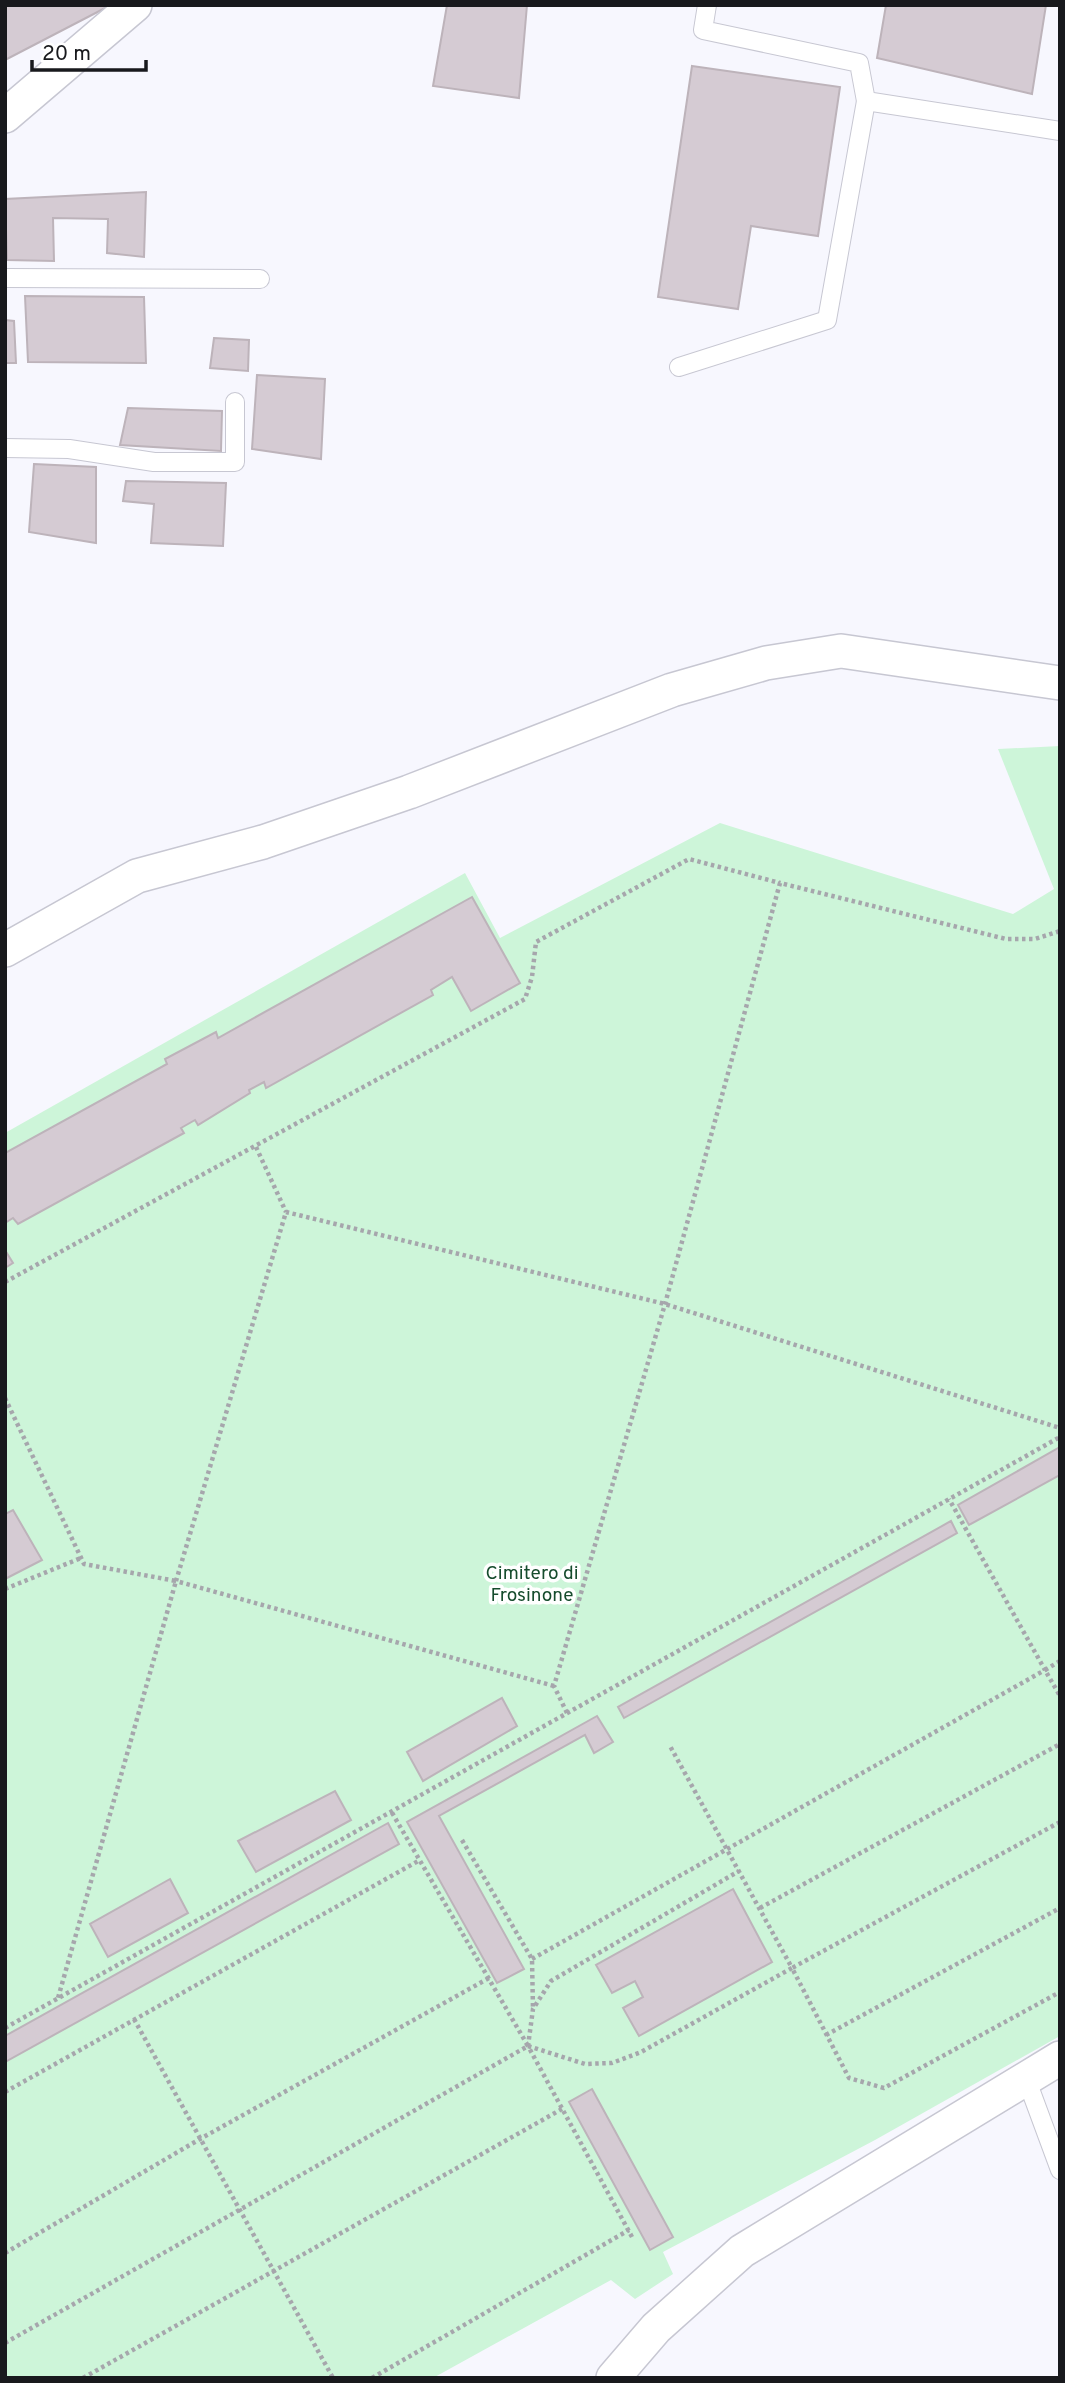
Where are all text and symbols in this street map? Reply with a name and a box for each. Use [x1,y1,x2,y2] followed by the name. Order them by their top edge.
[32,28,145,72] scale bar
[42,41,91,68] text: 20 m
[486,1562,578,1608] park label: Cimitero di Frosinone

